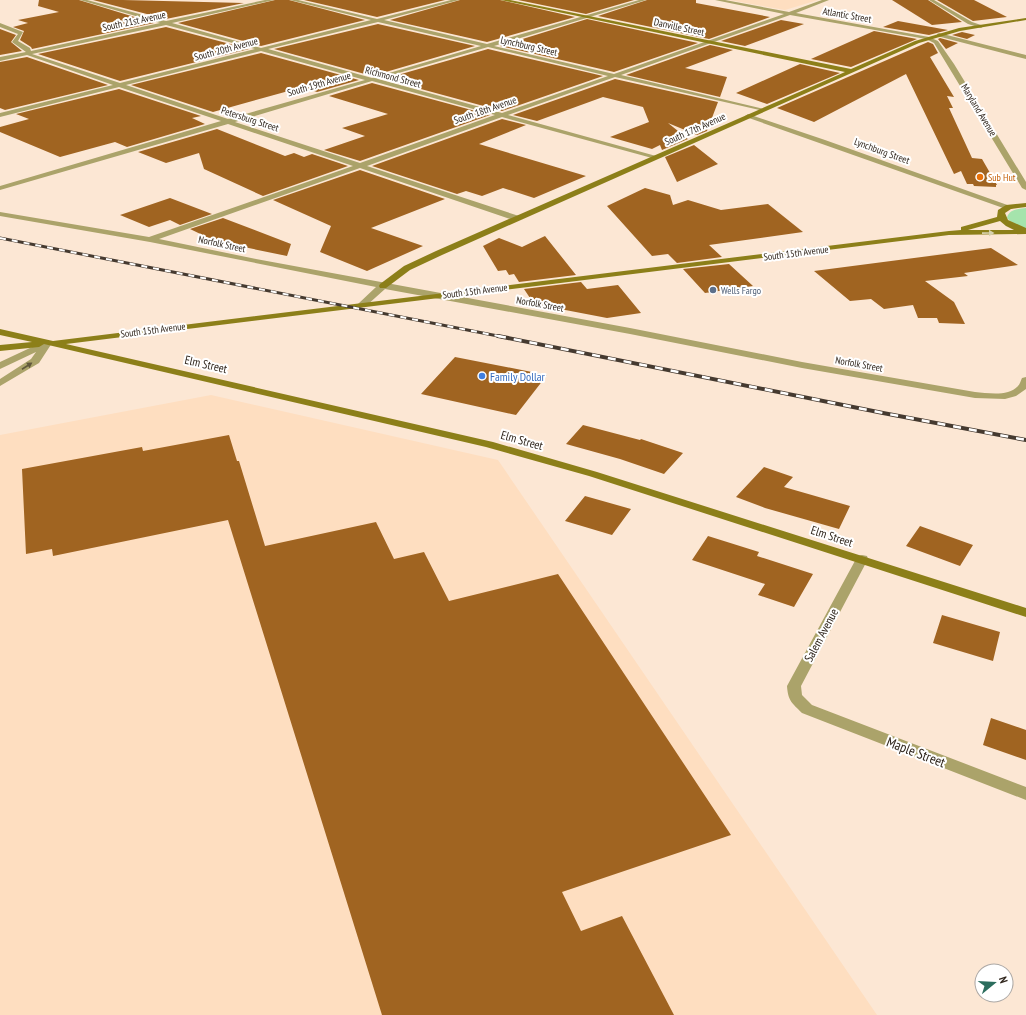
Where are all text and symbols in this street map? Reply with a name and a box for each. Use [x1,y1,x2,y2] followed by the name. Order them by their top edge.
[822,4,873,26] street label: Atlantic Street
[101,8,167,34] street label: South 21st Avenue
[653,15,706,39] street label: Danville Street
[499,33,559,59] street label: Lynchburg Street
[193,34,259,64] street label: South 20th Avenue
[364,63,423,91] street label: Richmond Street
[286,69,352,99] street label: South 19th Avenue
[958,81,1000,139] street label: Maryland Avenue
[452,93,518,127] street label: South 18th Avenue
[220,104,281,135] street label: Petersburg Street
[662,110,728,148] street label: South 17th Avenue
[852,135,912,167] street label: Lynchburg Street
[988,171,1016,184] place label: Sub Hut
[975,172,985,182] marker: Sub Hut
[982,230,995,236] one-way arrow
[197,233,247,255] street label: Norfolk Street
[763,243,829,263] street label: South 15th Avenue
[442,281,508,301] street label: South 15th Avenue
[721,284,761,297] place label: Wells Fargo
[708,285,718,295] marker: Wells Fargo
[515,293,565,315] street label: Norfolk Street
[120,320,186,340] street label: South 15th Avenue
[183,352,229,376] street label: Elm Street
[834,353,884,375] street label: Norfolk Street
[22,362,32,370] one-way arrow
[490,369,546,384] place label: Family Dollar
[477,371,487,381] marker: Family Dollar
[499,427,545,453] street label: Elm Street
[809,522,855,550] street label: Elm Street
[801,606,841,664] street label: Salem Avenue
[884,733,948,771] street label: Maple Street
[974,963,1014,1003] north arrow
[996,975,1011,985] text: N

